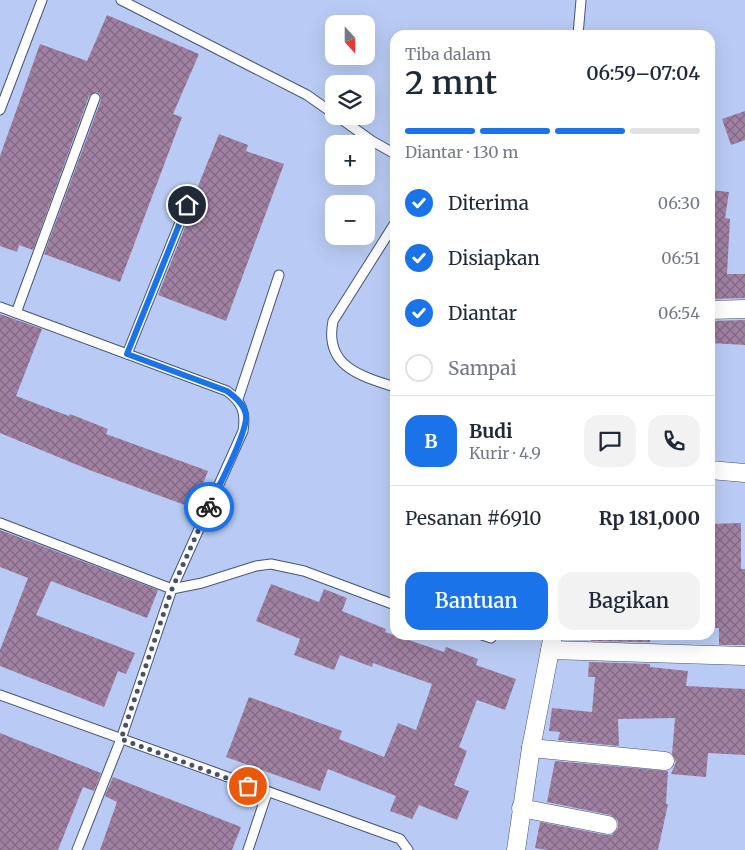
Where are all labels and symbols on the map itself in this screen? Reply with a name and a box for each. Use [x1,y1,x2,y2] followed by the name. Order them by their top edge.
[325,15,375,65] north arrow
[166,184,208,226] pin
[184,482,234,532] courier
[227,765,269,807] pin

